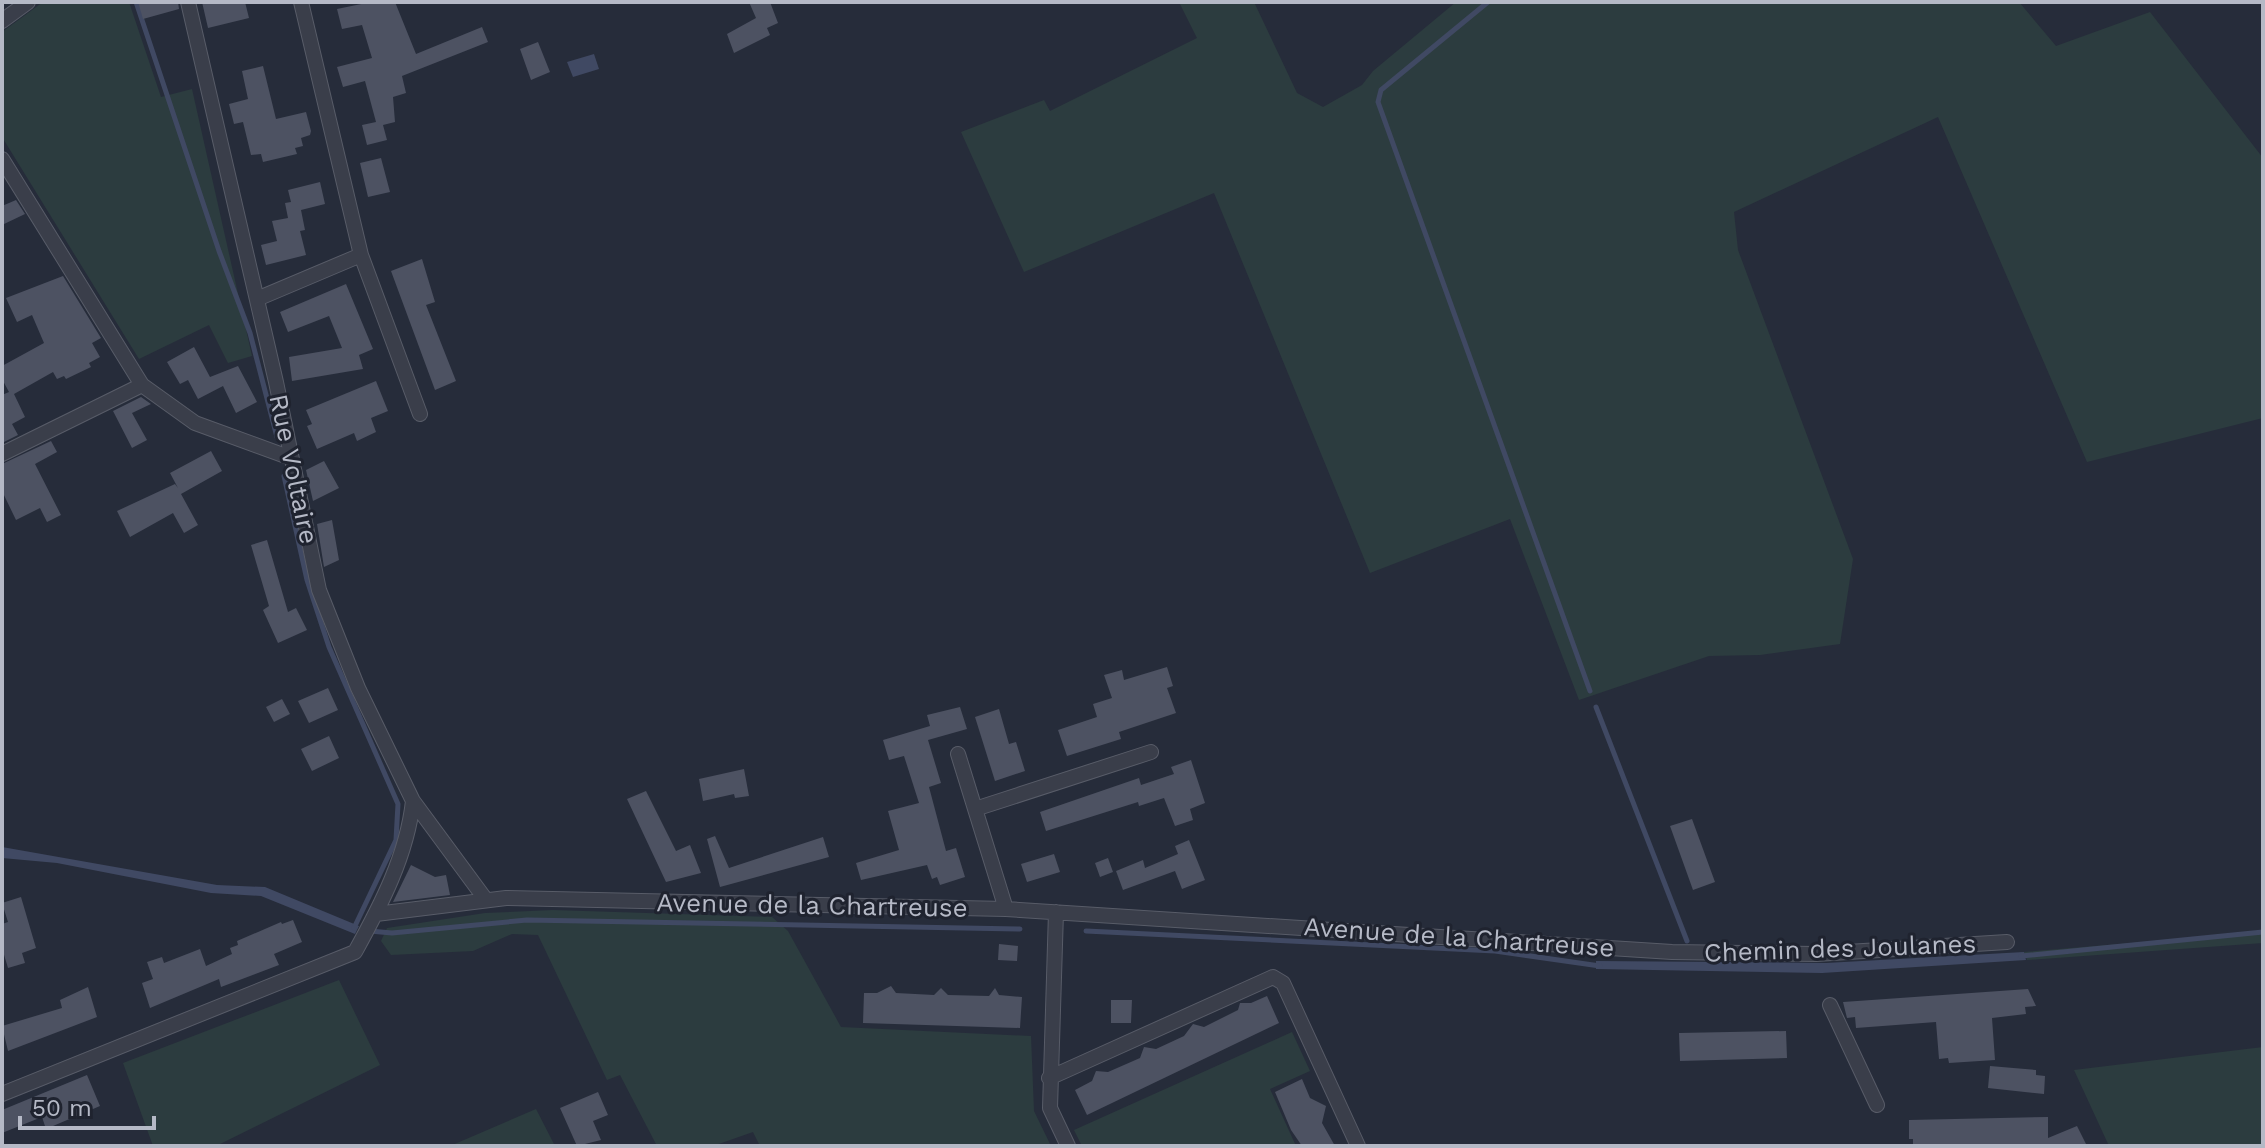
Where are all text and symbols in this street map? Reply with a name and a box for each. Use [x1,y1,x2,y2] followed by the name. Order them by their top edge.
[263,391,325,547] street label: Rue Voltaire
[656,887,968,923] street label: Avenue de la Chartreuse
[1303,911,1615,963] street label: Avenue de la Chartreuse
[1703,928,1977,968] street label: Chemin des Joulanes
[20,1080,154,1130] scale bar
[32,1094,92,1122] text: 50 m

